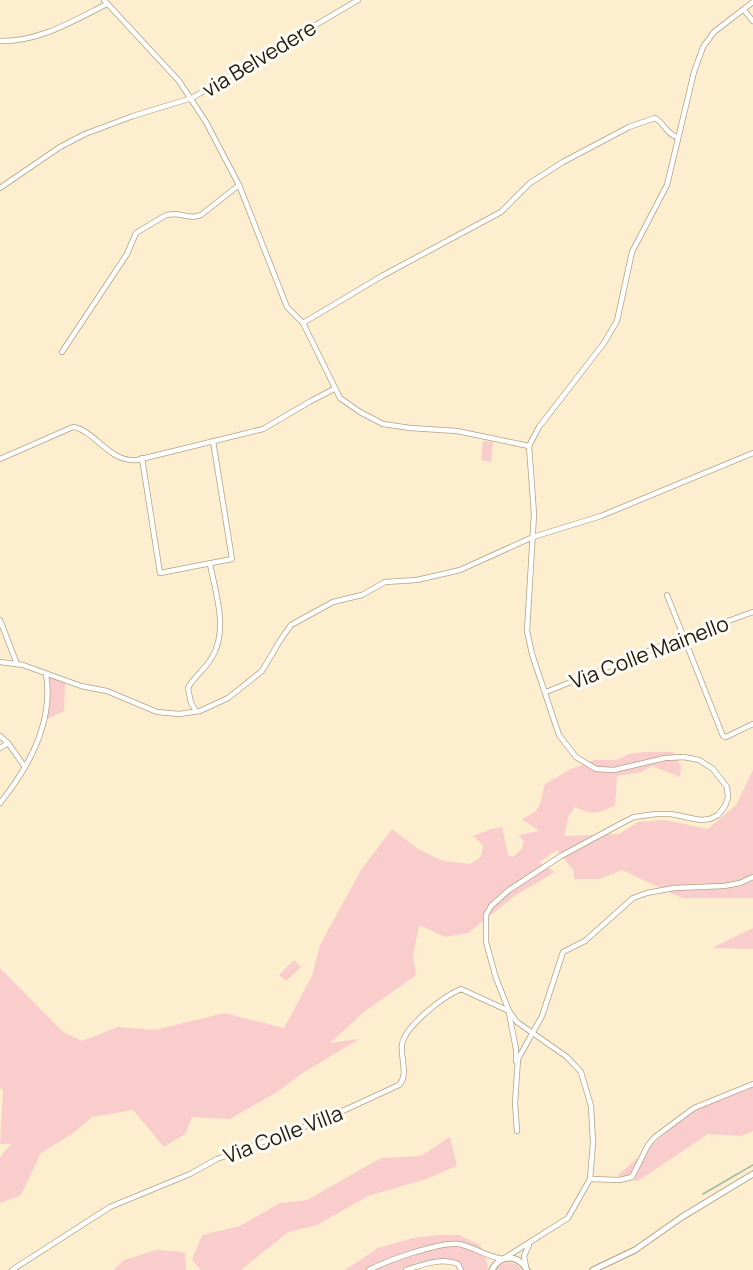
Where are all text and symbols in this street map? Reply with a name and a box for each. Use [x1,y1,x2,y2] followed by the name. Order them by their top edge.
[197,13,321,103] street label: via Belvedere
[566,609,732,695] street label: Via Colle Mainello
[219,1098,347,1170] street label: Via Colle Villa

